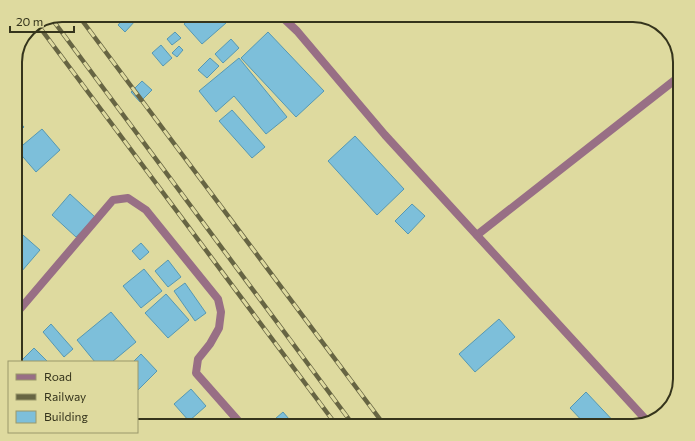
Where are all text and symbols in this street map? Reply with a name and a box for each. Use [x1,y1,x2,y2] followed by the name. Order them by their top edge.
[10,8,74,34] scale bar
[16,14,43,28] text: 20 m
[8,361,138,433] legend
[44,369,72,383] text: Road
[44,389,86,403] text: Railway
[44,409,88,423] text: Building

